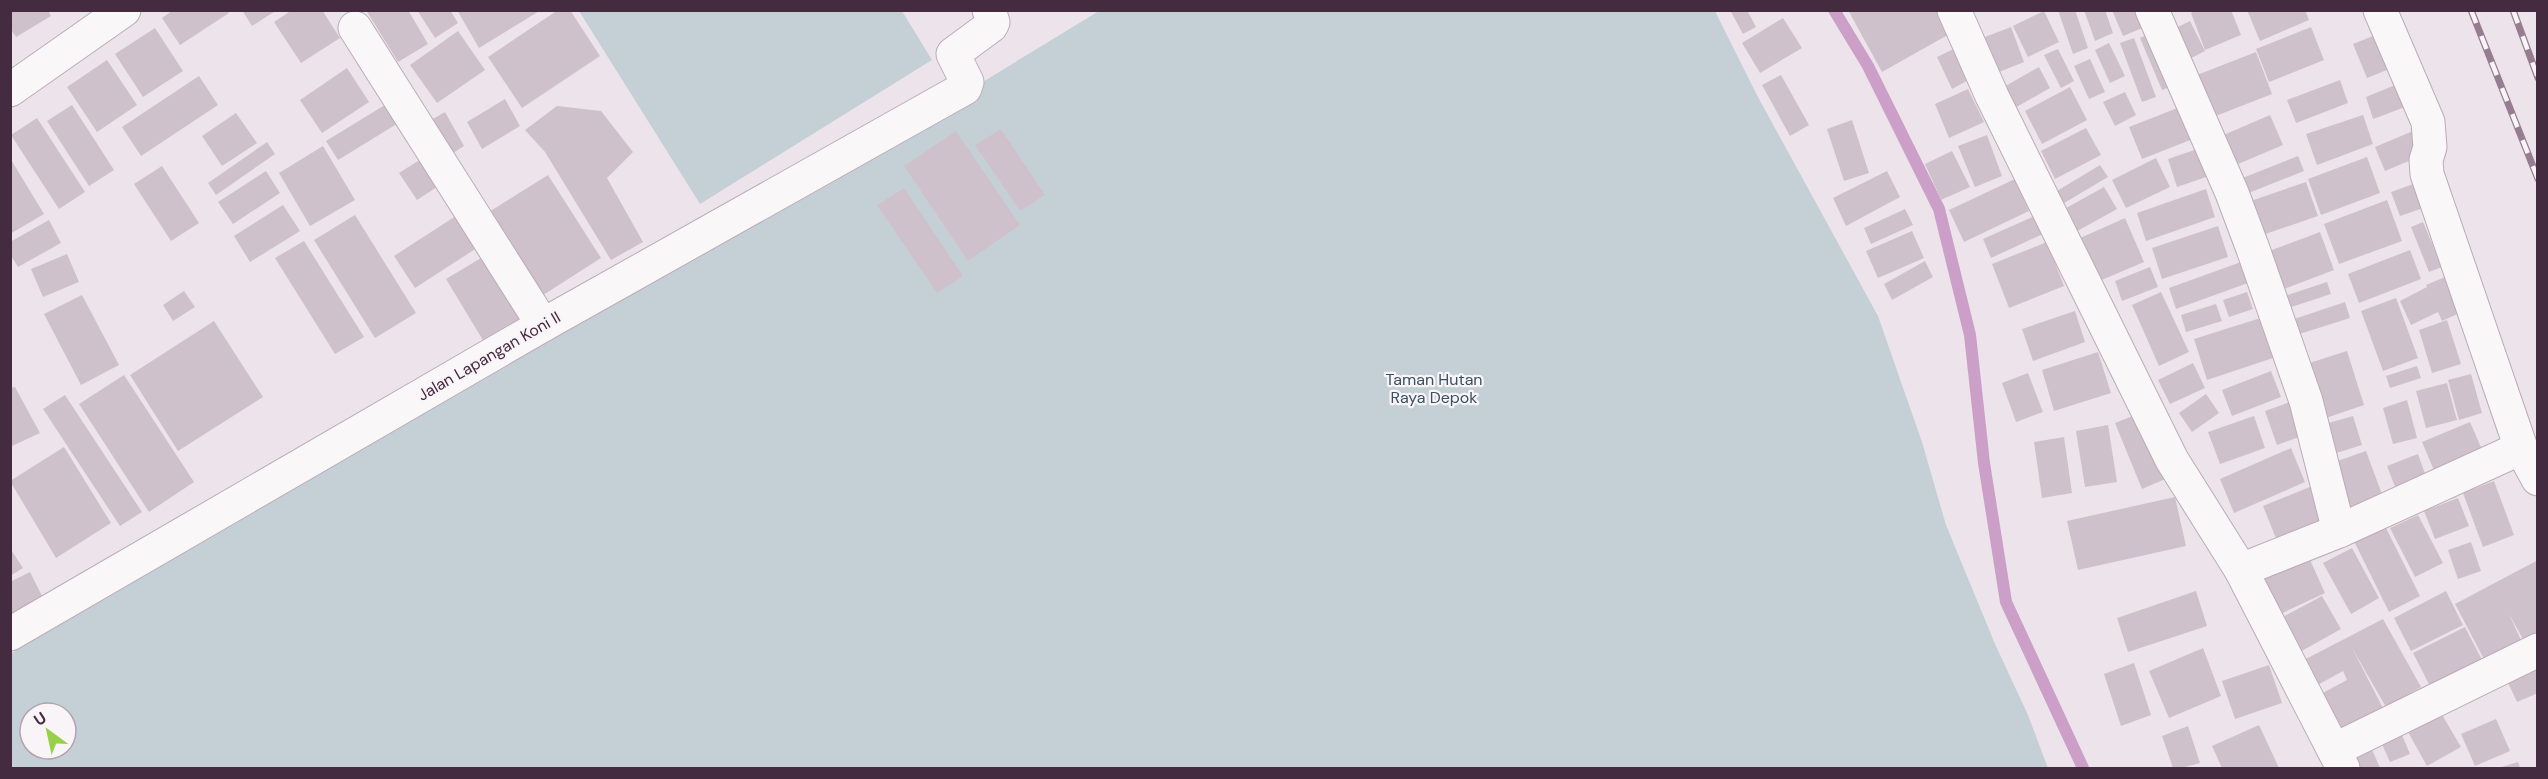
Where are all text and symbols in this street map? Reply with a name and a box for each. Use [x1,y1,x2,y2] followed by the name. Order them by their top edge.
[414,307,564,405] street label: Jalan Lapangan Koni II
[1385,369,1483,408] park label: Taman Hutan Raya Depok
[18,701,78,761] north arrow
[30,707,50,731] text: U

